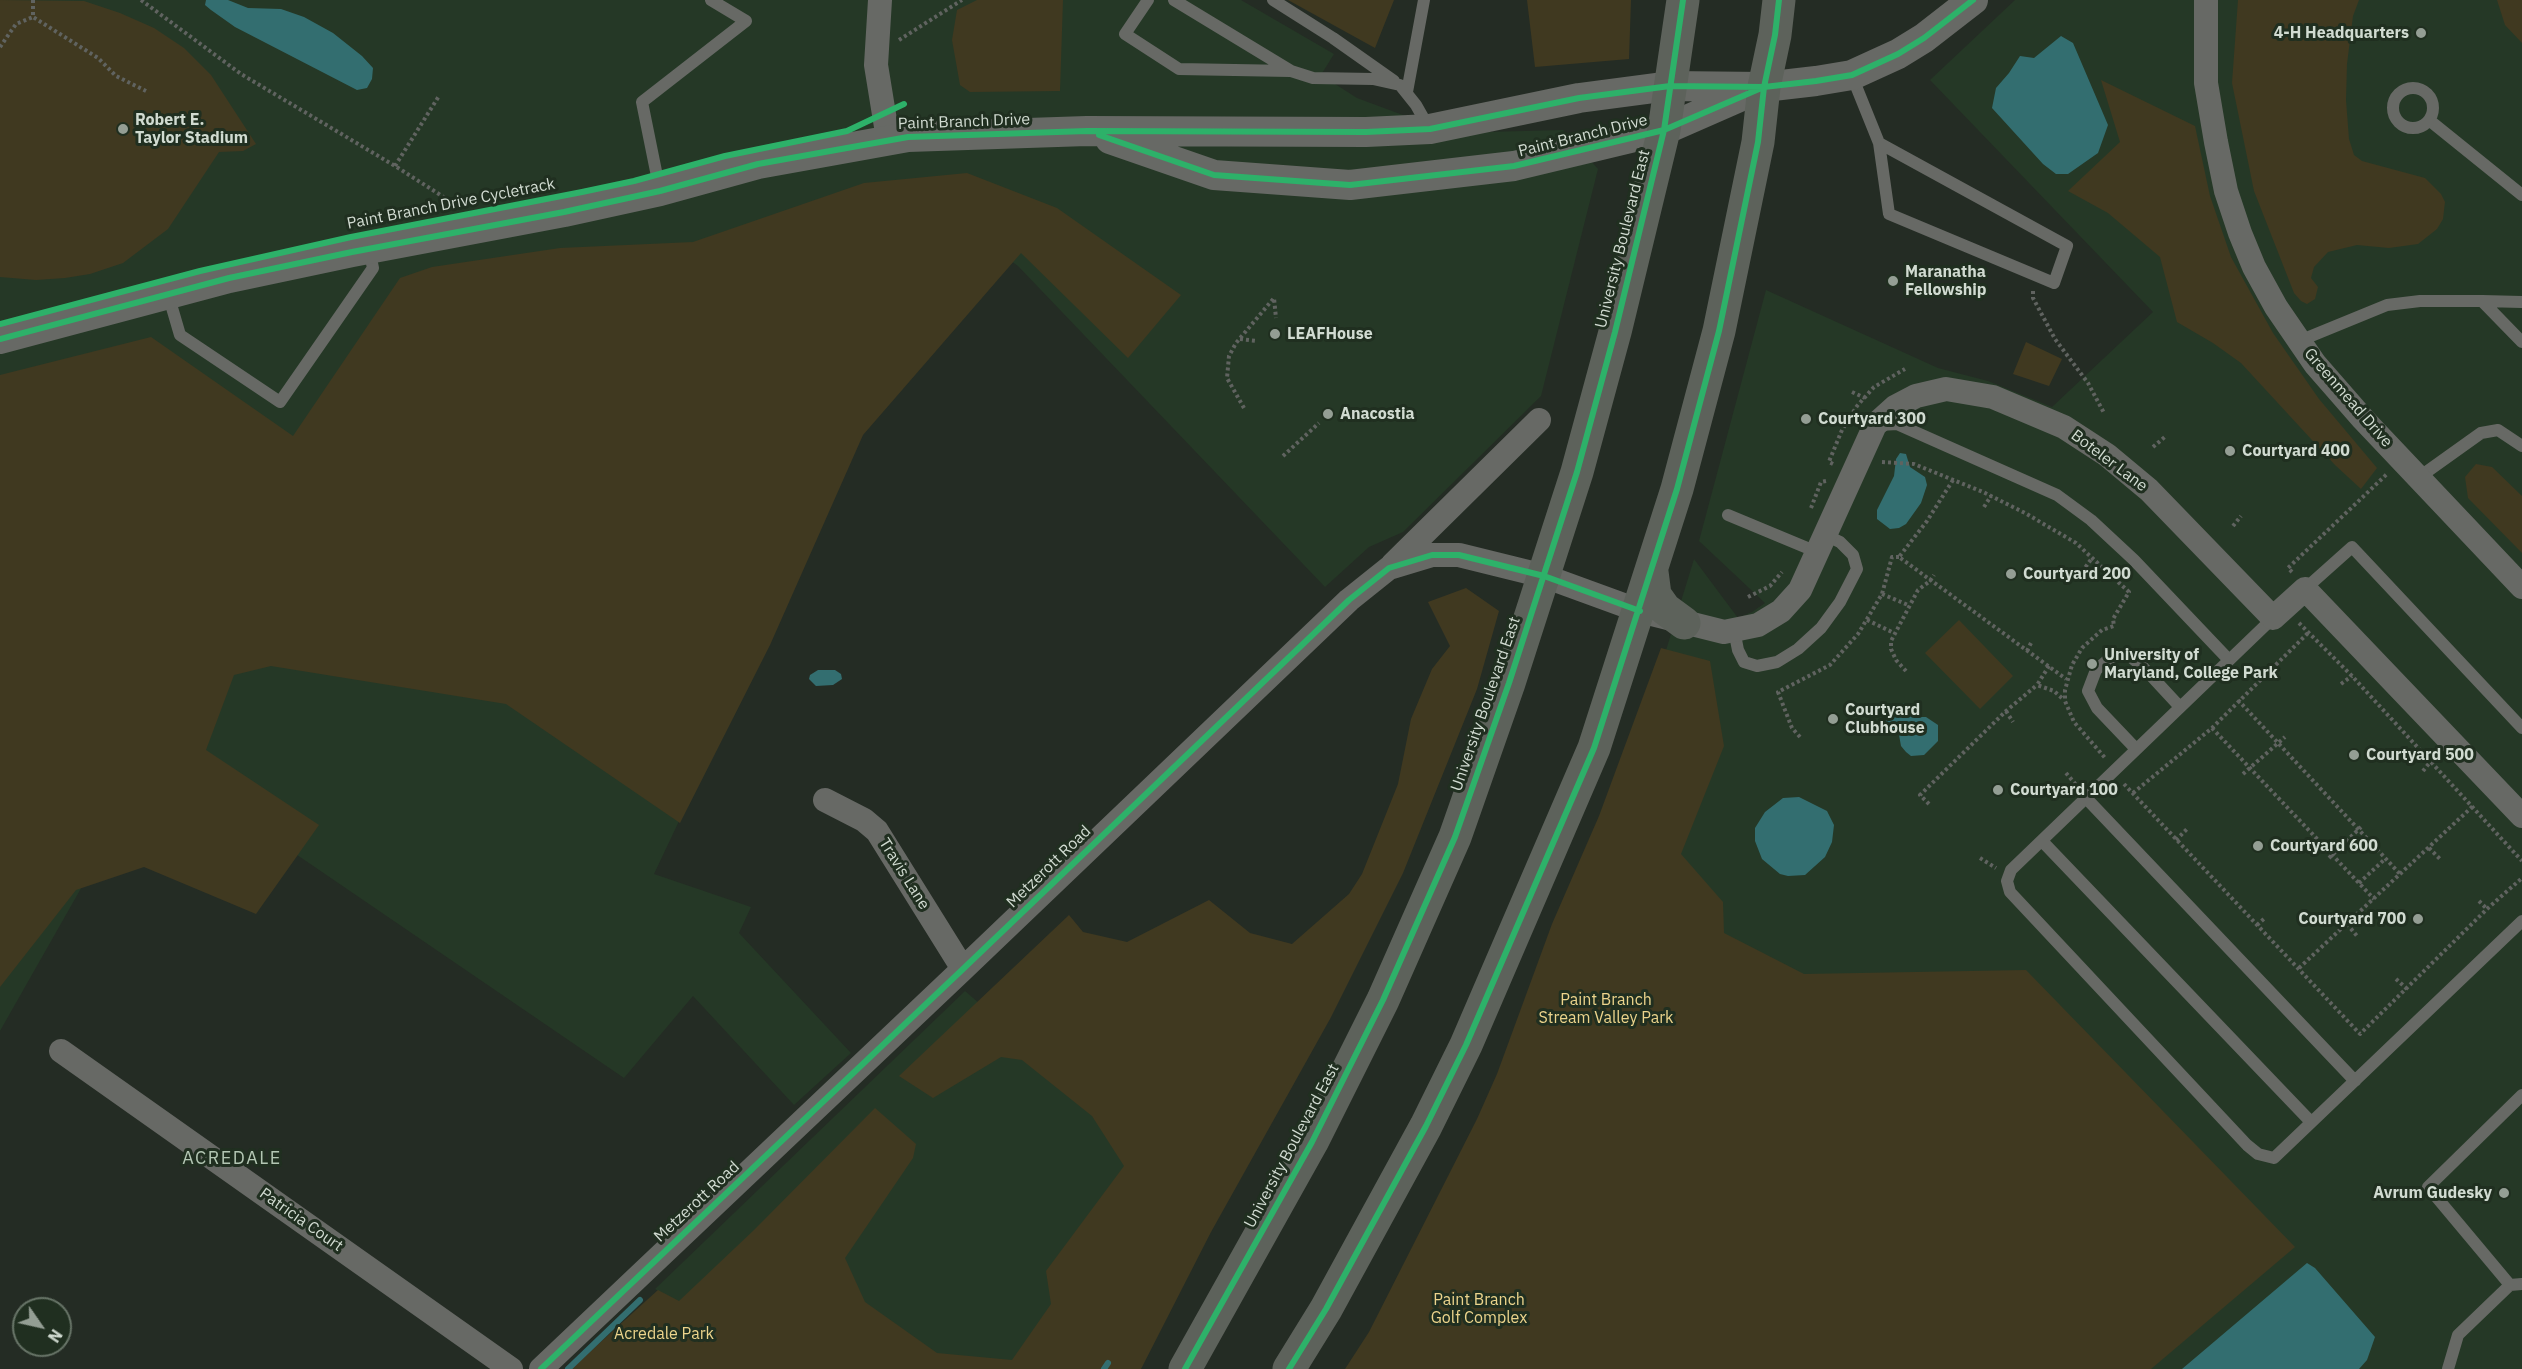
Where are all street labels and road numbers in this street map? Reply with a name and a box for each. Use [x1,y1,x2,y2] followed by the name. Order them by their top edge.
[897,110,1031,134] street label: Paint Branch Drive
[1516,111,1650,161] street label: Paint Branch Drive
[1592,148,1654,330] street label: University Boulevard East
[345,174,557,234] street label: Paint Branch Drive Cycletrack
[2300,345,2396,451] street label: Greenmead Drive
[2067,426,2151,496] street label: Boteler Lane
[1447,614,1525,794] street label: University Boulevard East
[1003,822,1095,912] street label: Metzerott Road
[875,835,933,913] street label: Travis Lane
[1241,1061,1343,1231] street label: University Boulevard East
[650,1158,744,1246] street label: Metzerott Road
[256,1184,346,1256] street label: Patricia Court

